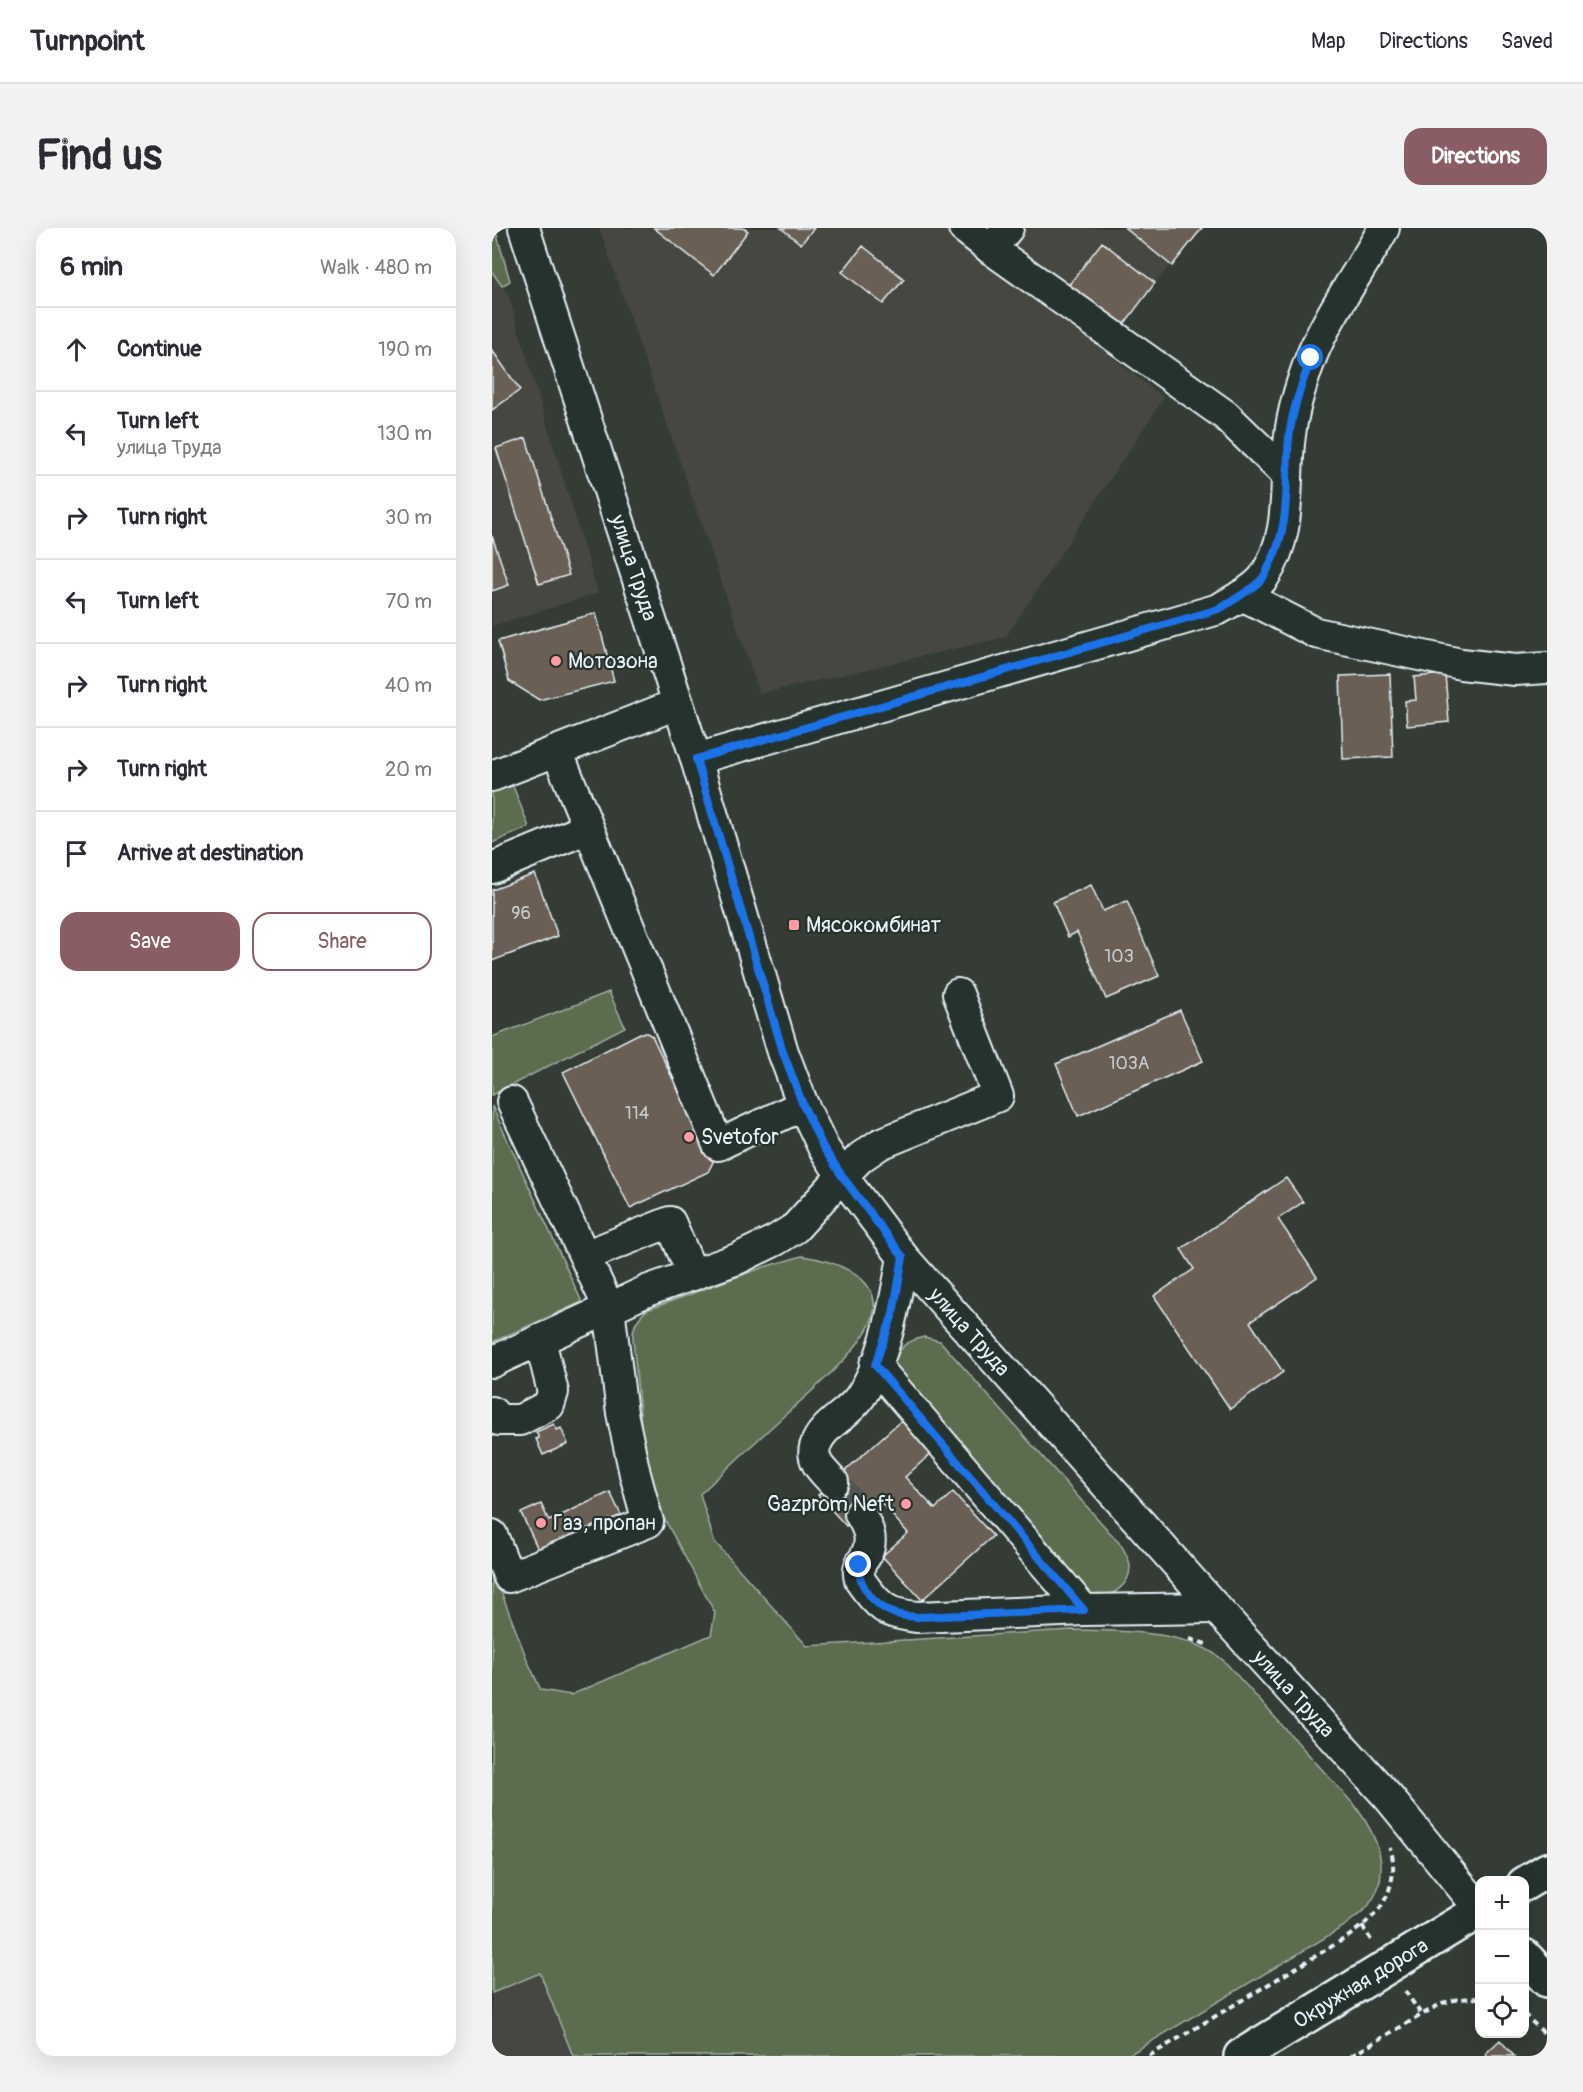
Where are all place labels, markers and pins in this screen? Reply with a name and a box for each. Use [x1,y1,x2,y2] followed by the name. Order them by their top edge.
[568,648,658,675] place label: Мотозона
[549,654,563,668] marker: Мотозона
[806,912,942,939] place label: Мясокомбинат
[787,918,801,932] marker: Мясокомбинат
[701,1124,779,1151] place label: Svetofor
[682,1130,696,1144] marker: Svetofor
[767,1491,895,1518] place label: Gazprom Neft
[899,1497,913,1511] marker: Gazprom Neft
[553,1510,656,1537] place label: Газ, пропан
[534,1516,548,1530] marker: Газ, пропан

